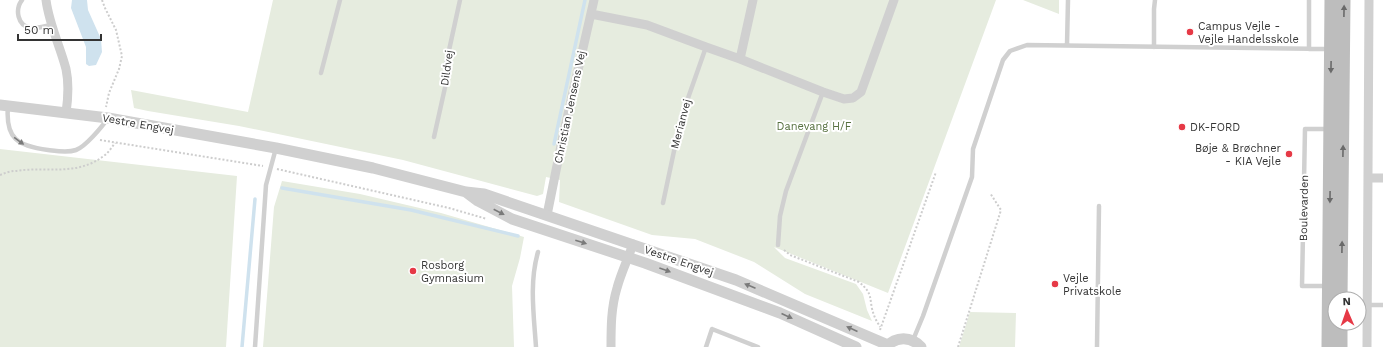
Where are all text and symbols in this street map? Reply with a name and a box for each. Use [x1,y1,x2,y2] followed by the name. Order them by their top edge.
[1341,4,1347,17] one-way arrow
[18,16,101,42] scale bar
[1198,20,1299,46] place label: Campus Vejle - Vejle Handelsskole
[24,23,54,37] text: 50 m
[1185,27,1195,37] marker: Campus Vejle - Vejle Handelsskole
[438,49,456,87] street label: Dildvej
[552,49,588,165] street label: Christian Jensens Vej
[1328,61,1334,74] one-way arrow
[668,98,694,150] street label: Merianvej
[101,111,175,137] street label: Vestre Engvej
[777,120,852,133] park label: Danevang H/F
[1190,121,1240,134] place label: DK-FORD
[1177,122,1187,132] marker: DK-FORD
[13,137,24,145] one-way arrow
[1195,142,1282,168] place label: Bøje & Brøchner - KIA Vejle
[1339,145,1346,157] one-way arrow
[1284,149,1294,159] marker: Bøje & Brøchner - KIA Vejle
[1297,175,1311,241] street label: Boulevarden
[1327,191,1333,204] one-way arrow
[493,209,504,216] one-way arrow
[575,239,587,245] one-way arrow
[1339,240,1345,253] one-way arrow
[643,243,715,279] street label: Vestre Engvej
[421,259,484,285] place label: Rosborg Gymnasium
[408,266,418,276] marker: Rosborg Gymnasium
[659,268,671,274] one-way arrow
[1063,272,1121,298] place label: Vejle Privatskole
[1050,279,1060,289] marker: Vejle Privatskole
[744,283,756,289] one-way arrow
[1327,291,1367,331] north arrow
[1342,295,1351,308] text: N
[781,313,792,319] one-way arrow
[846,326,858,332] one-way arrow

